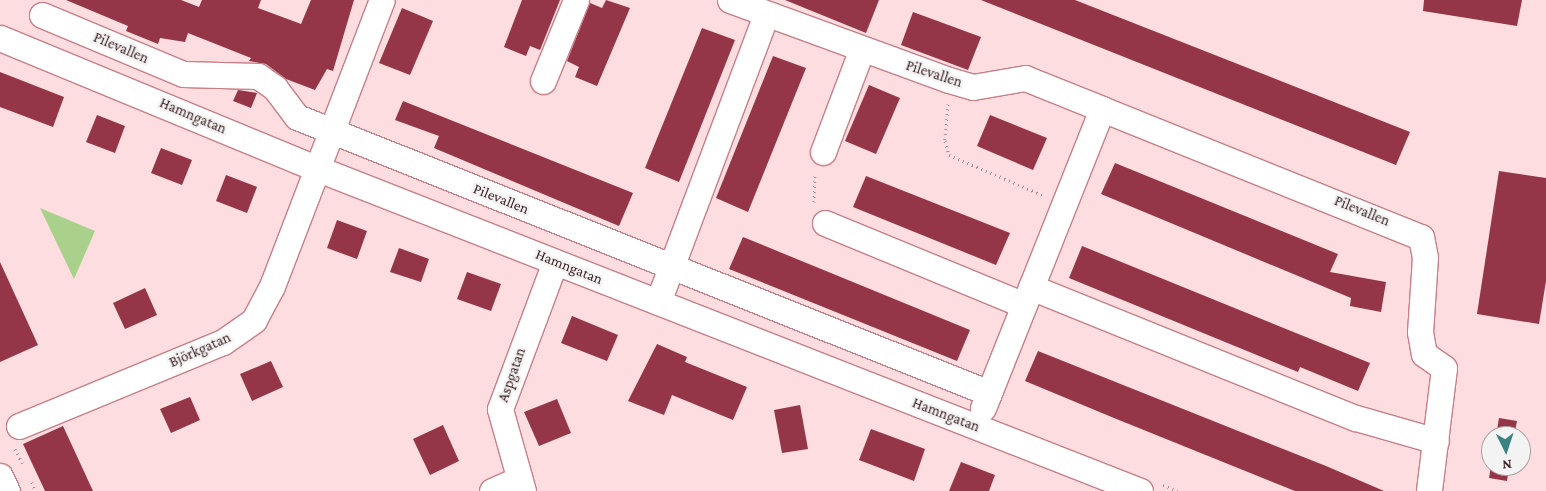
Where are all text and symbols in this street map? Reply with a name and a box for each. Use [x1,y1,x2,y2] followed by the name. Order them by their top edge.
[91,28,151,68] street label: Pilevallen
[904,56,964,92] street label: Pilevallen
[157,94,229,138] street label: Hamngatan
[471,180,531,218] street label: Pilevallen
[1332,192,1392,230] street label: Pilevallen
[533,245,605,289] street label: Hamngatan
[166,328,234,372] street label: Björkgatan
[494,345,530,405] street label: Aspgatan
[910,394,982,436] street label: Hamngatan
[1481,426,1531,476] north arrow
[1502,457,1512,473] text: N

